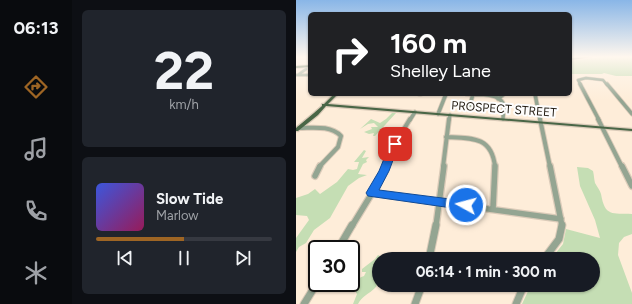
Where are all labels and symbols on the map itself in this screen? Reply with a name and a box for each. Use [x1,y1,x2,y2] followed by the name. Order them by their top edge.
[451,98,558,120] street label: PROSPECT STREET
[378,127,412,161] pin
[445,184,487,226] position arrow
[308,240,360,292] speed limit sign: 30

